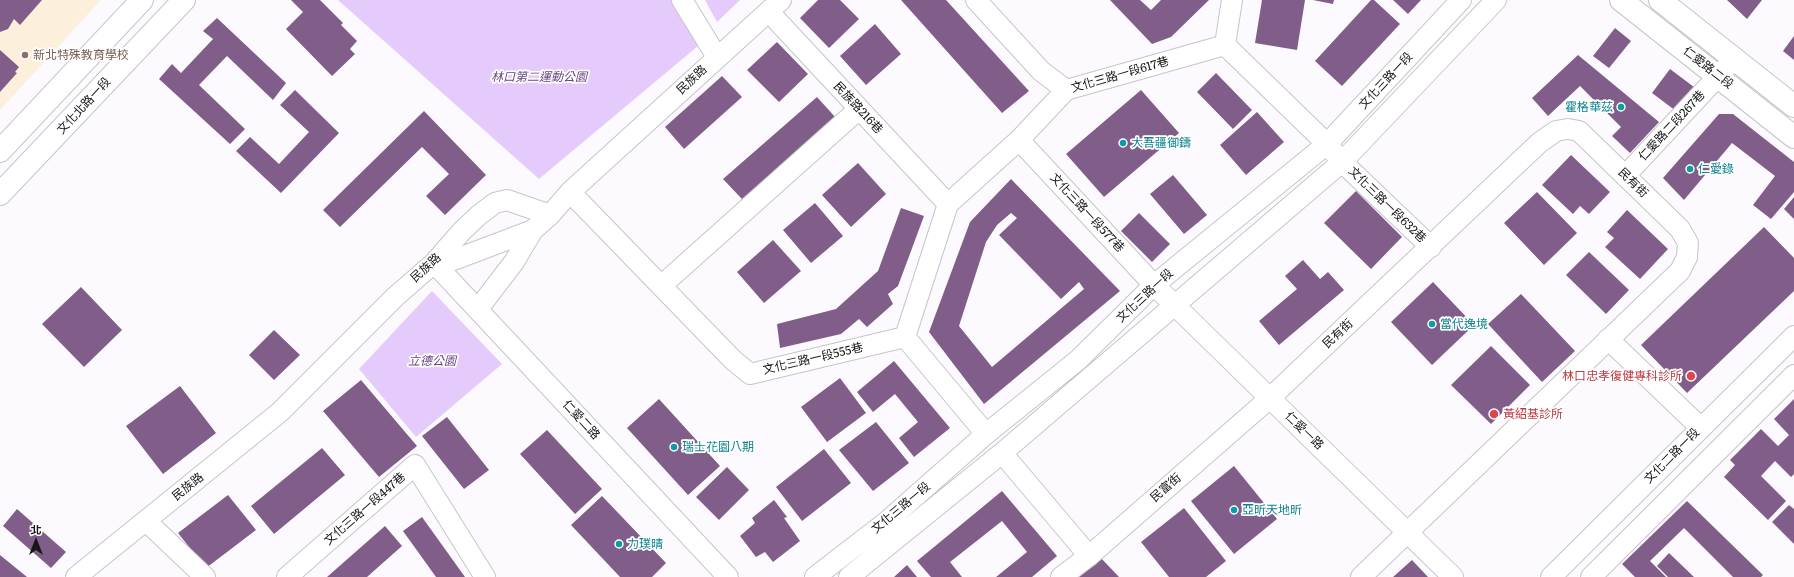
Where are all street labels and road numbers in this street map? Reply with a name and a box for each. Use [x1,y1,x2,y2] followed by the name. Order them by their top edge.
[1680,44,1736,92] street label: 仁愛路二段
[1356,50,1416,112] street label: 文化三路一段
[1069,54,1171,96] street label: 文化三路一段617巷
[674,62,710,98] street label: 民族路
[54,75,114,137] street label: 文化北路一段
[830,79,886,137] street label: 民族路216巷
[1636,88,1708,164] street label: 仁愛路二段267巷
[1345,164,1429,246] street label: 文化三路一段632巷
[1615,165,1651,201] street label: 民有街
[1047,171,1127,255] street label: 文化三路一段577巷
[408,251,444,285] street label: 民族路
[1114,266,1176,326] street label: 文化三路一段
[1320,316,1356,352] street label: 民有街
[762,340,864,378] street label: 文化三路一段555巷
[559,398,603,442] street label: 仁愛二路
[1282,409,1326,453] street label: 仁愛一路
[1641,425,1703,487] street label: 文化二路一段
[169,470,207,504] street label: 民族路
[321,470,409,548] street label: 文化三路一段447巷
[1148,471,1184,505] street label: 民富街
[869,479,933,537] street label: 文化三路一段

